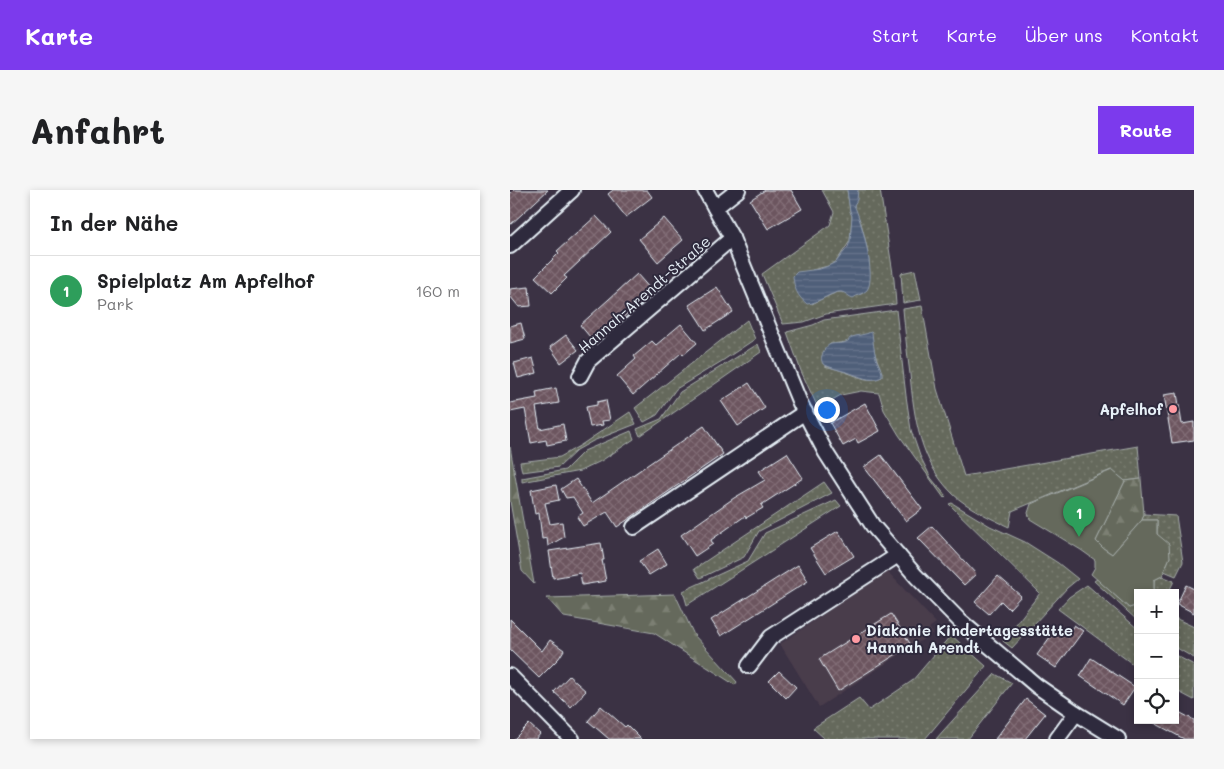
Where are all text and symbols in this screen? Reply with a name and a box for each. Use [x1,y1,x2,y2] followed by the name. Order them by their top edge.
[25,20,93,51] text: Karte
[872,23,919,47] text: Start
[947,23,997,47] text: Karte
[1025,23,1103,47] text: Über uns
[1131,23,1199,47] text: Kontakt
[1098,106,1194,154] button: Route
[30,107,165,153] text: Anfahrt
[50,209,178,236] text: In der Nähe
[573,231,715,357] street label: Hannah-Arendt-Straße
[97,268,314,293] text: Spielplatz Am Apfelhof
[62,280,70,301] text: 1
[415,280,460,301] text: 160 m
[97,293,133,314] text: Park
[814,397,840,423] your location
[1099,399,1164,419] place label: Apfelhof
[1167,403,1179,415] marker: Apfelhof
[1063,496,1095,537] pin: 1
[1134,589,1179,724] map controls
[1134,589,1179,634] button: +
[866,620,1073,657] place label: Diakonie Kindertagesstätte Hannah Arendt
[850,633,862,645] marker: Diakonie Kindertagesstätte Hannah Arendt
[1134,634,1179,679] button: −
[1134,679,1179,724] button: locate

